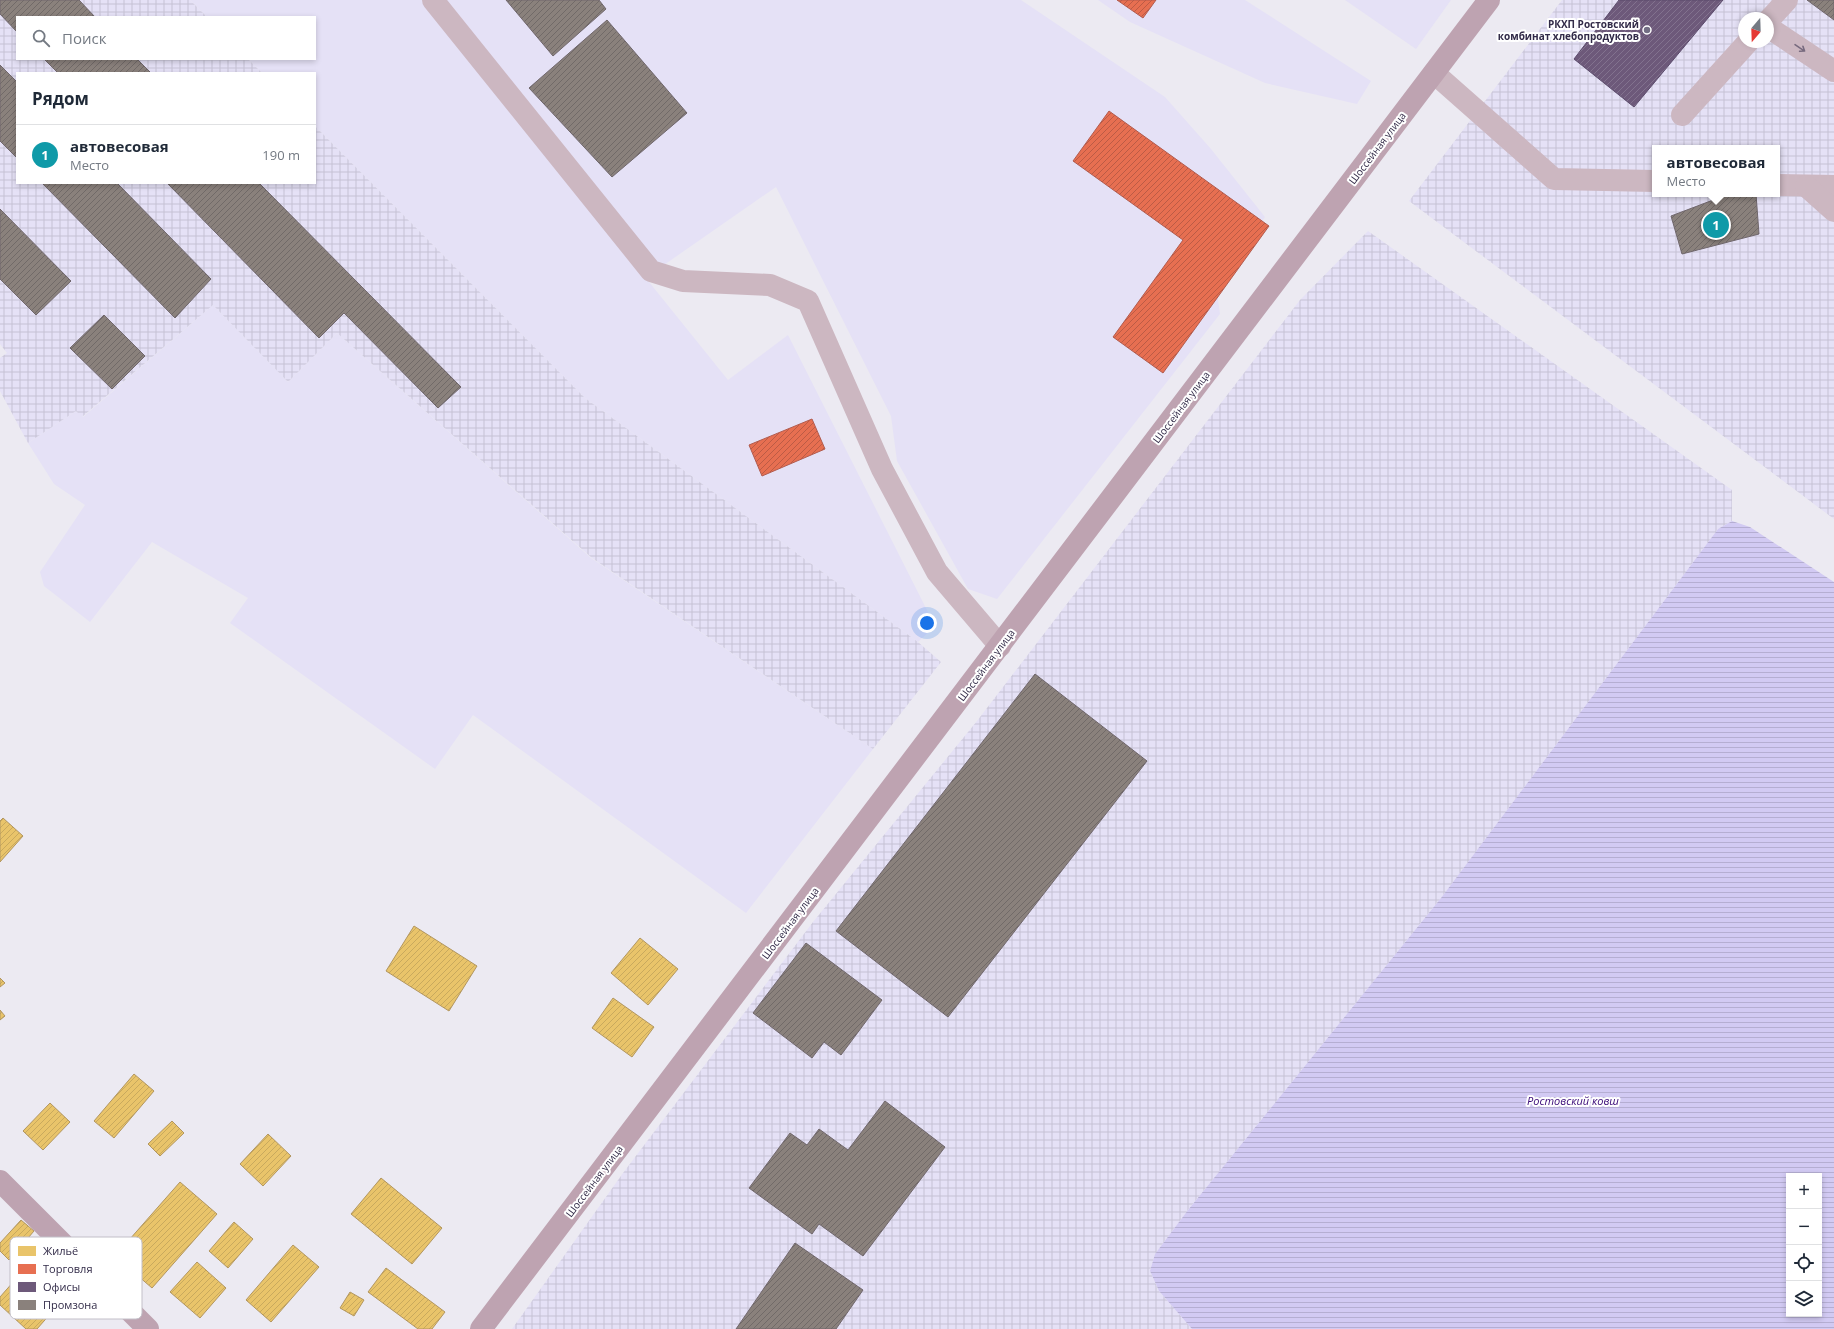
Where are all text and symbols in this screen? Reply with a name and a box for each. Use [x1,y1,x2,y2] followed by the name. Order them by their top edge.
[1738,12,1774,48] north arrow
[16,16,316,60] search box
[1498,17,1639,43] place label: РКХП Ростовский комбинат хлебопродуктов
[1642,25,1652,35] marker: РКХП Ростовский комбинат хлебопродуктов
[30,27,52,49] icon: search
[62,28,106,48] text: Поиск
[1795,44,1806,52] one-way arrow
[32,87,89,110] text: Рядом
[1345,109,1409,187] street label: Шоссейная улица
[70,136,169,156] text: автовесовая
[1652,145,1780,197] popup
[41,146,49,164] text: 1
[262,146,300,164] text: 190 m
[1667,152,1765,172] text: автовесовая
[70,156,109,174] text: Место
[1667,172,1706,190] text: Место
[1703,210,1729,240] pin: 1
[1149,368,1213,446] street label: Шоссейная улица
[917,613,937,633] your location
[954,626,1018,704] street label: Шоссейная улица
[758,884,822,962] street label: Шоссейная улица
[1527,1093,1619,1108] water label: Ростовский ковш
[562,1142,626,1220] street label: Шоссейная улица
[1786,1173,1822,1317] map controls
[1786,1173,1822,1209] button: +
[1786,1209,1822,1245] button: −
[10,1237,142,1319] legend
[43,1243,78,1258] text: Жильё
[1786,1245,1822,1281] button: locate
[43,1261,92,1276] text: Торговля
[43,1279,80,1294] text: Офисы
[1786,1281,1822,1317] button: layers
[43,1297,97,1312] text: Промзона

